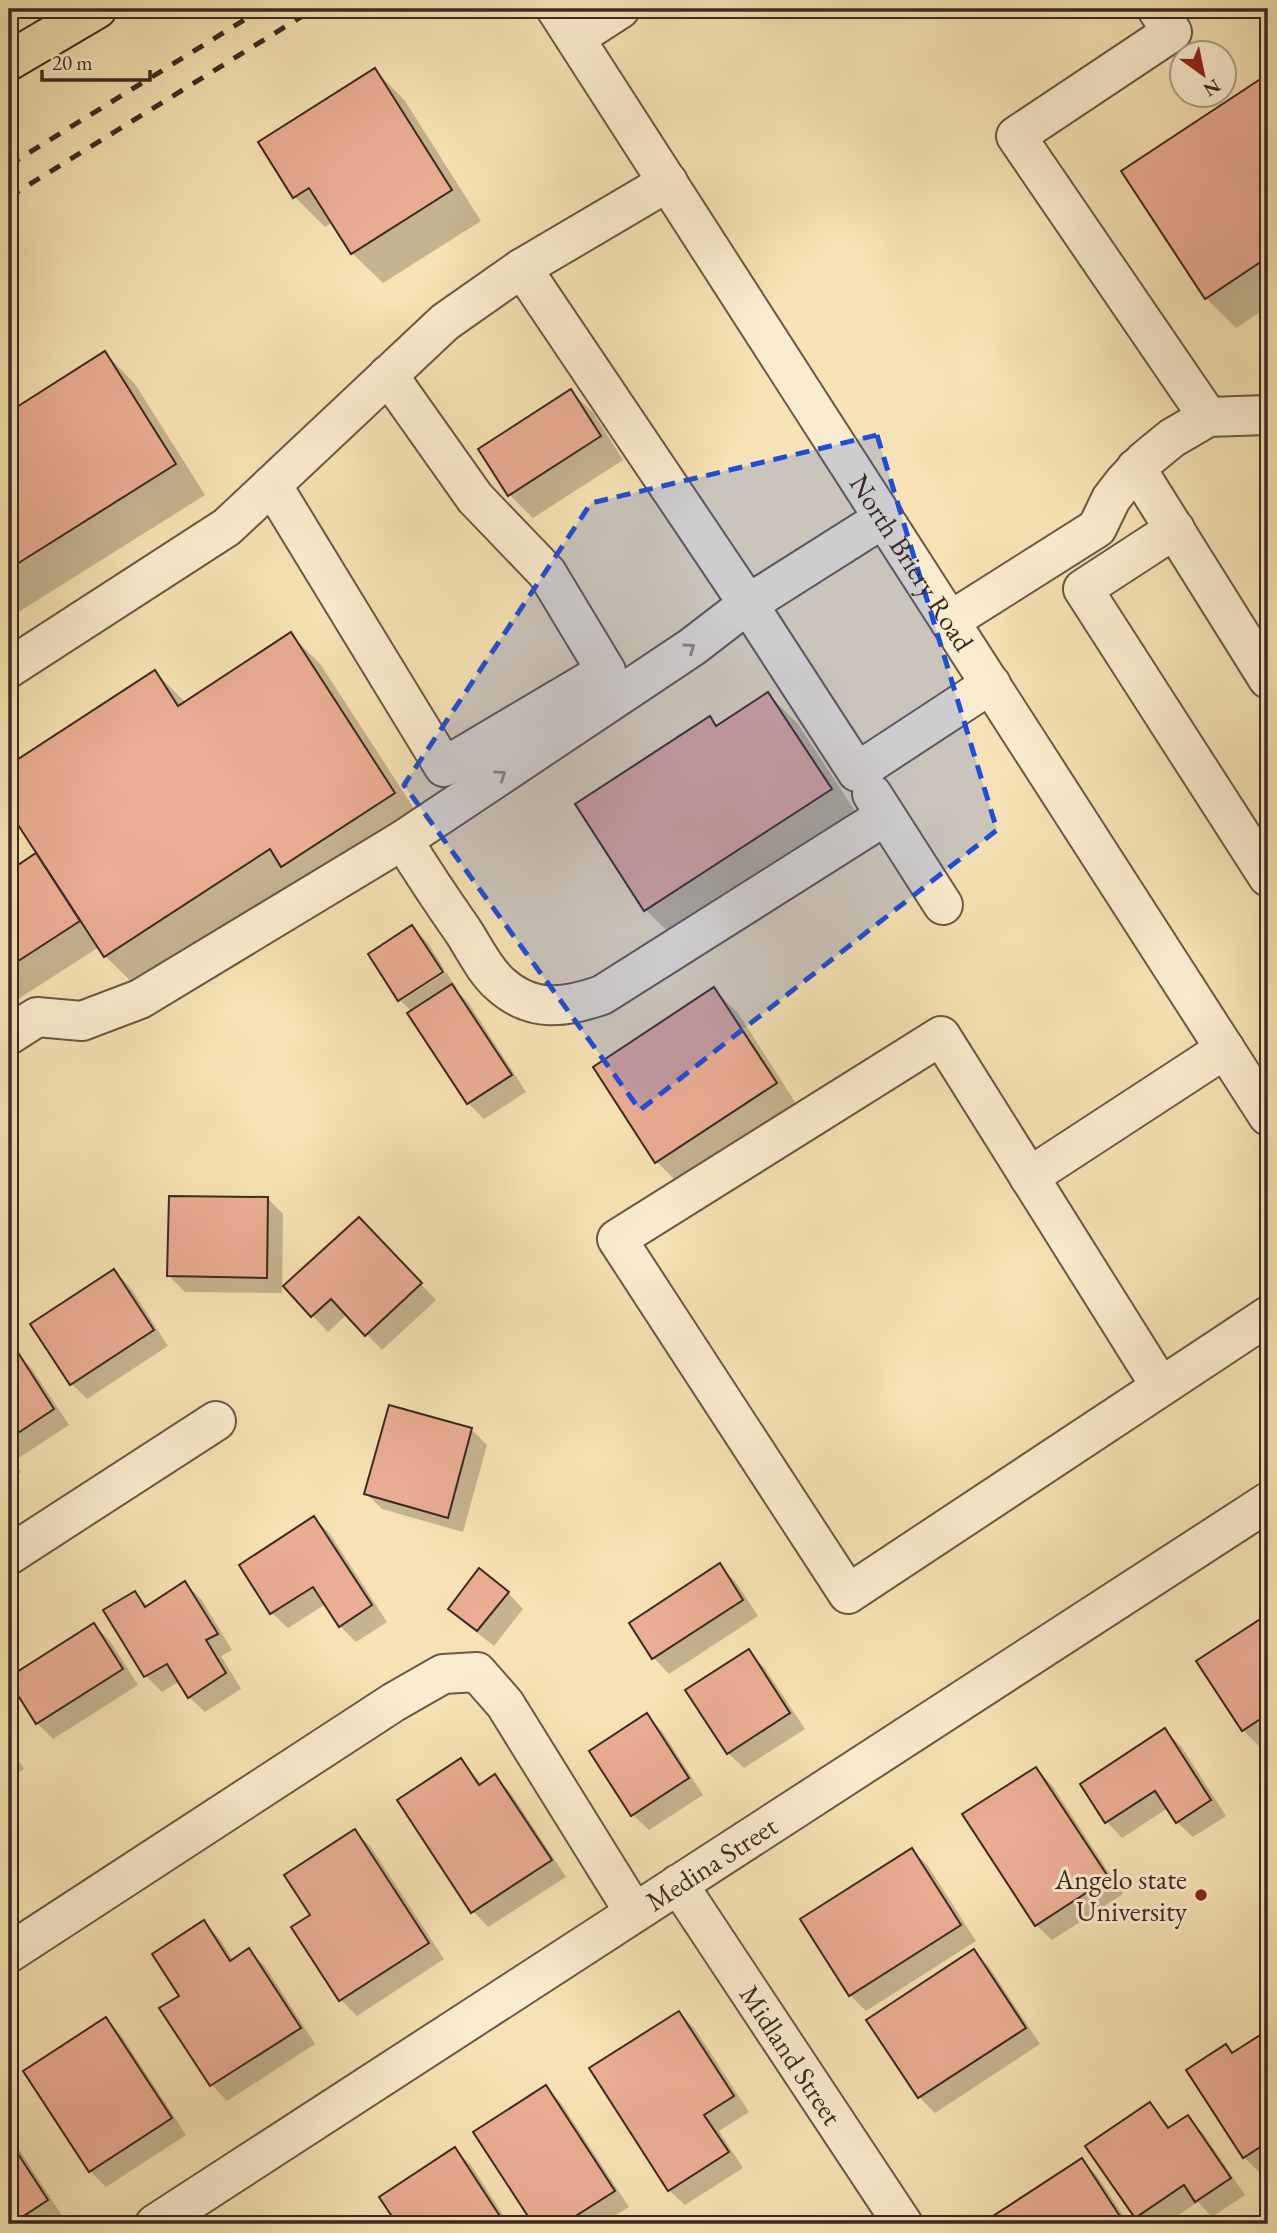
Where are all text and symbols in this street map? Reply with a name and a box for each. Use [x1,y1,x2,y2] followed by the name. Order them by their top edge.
[42,38,150,82] scale bar
[1168,38,1238,108] north arrow
[52,49,93,76] text: 20 m
[1198,73,1225,103] text: N
[842,467,983,659] street label: North Briery Road
[682,644,695,656] one-way arrow
[493,770,506,783] one-way arrow
[639,1807,784,1919] street label: Medina Street
[1054,1861,1188,1929] place label: Angelo state University
[1193,1887,1209,1903] marker: Angelo state University
[732,1978,850,2132] street label: Midland Street

